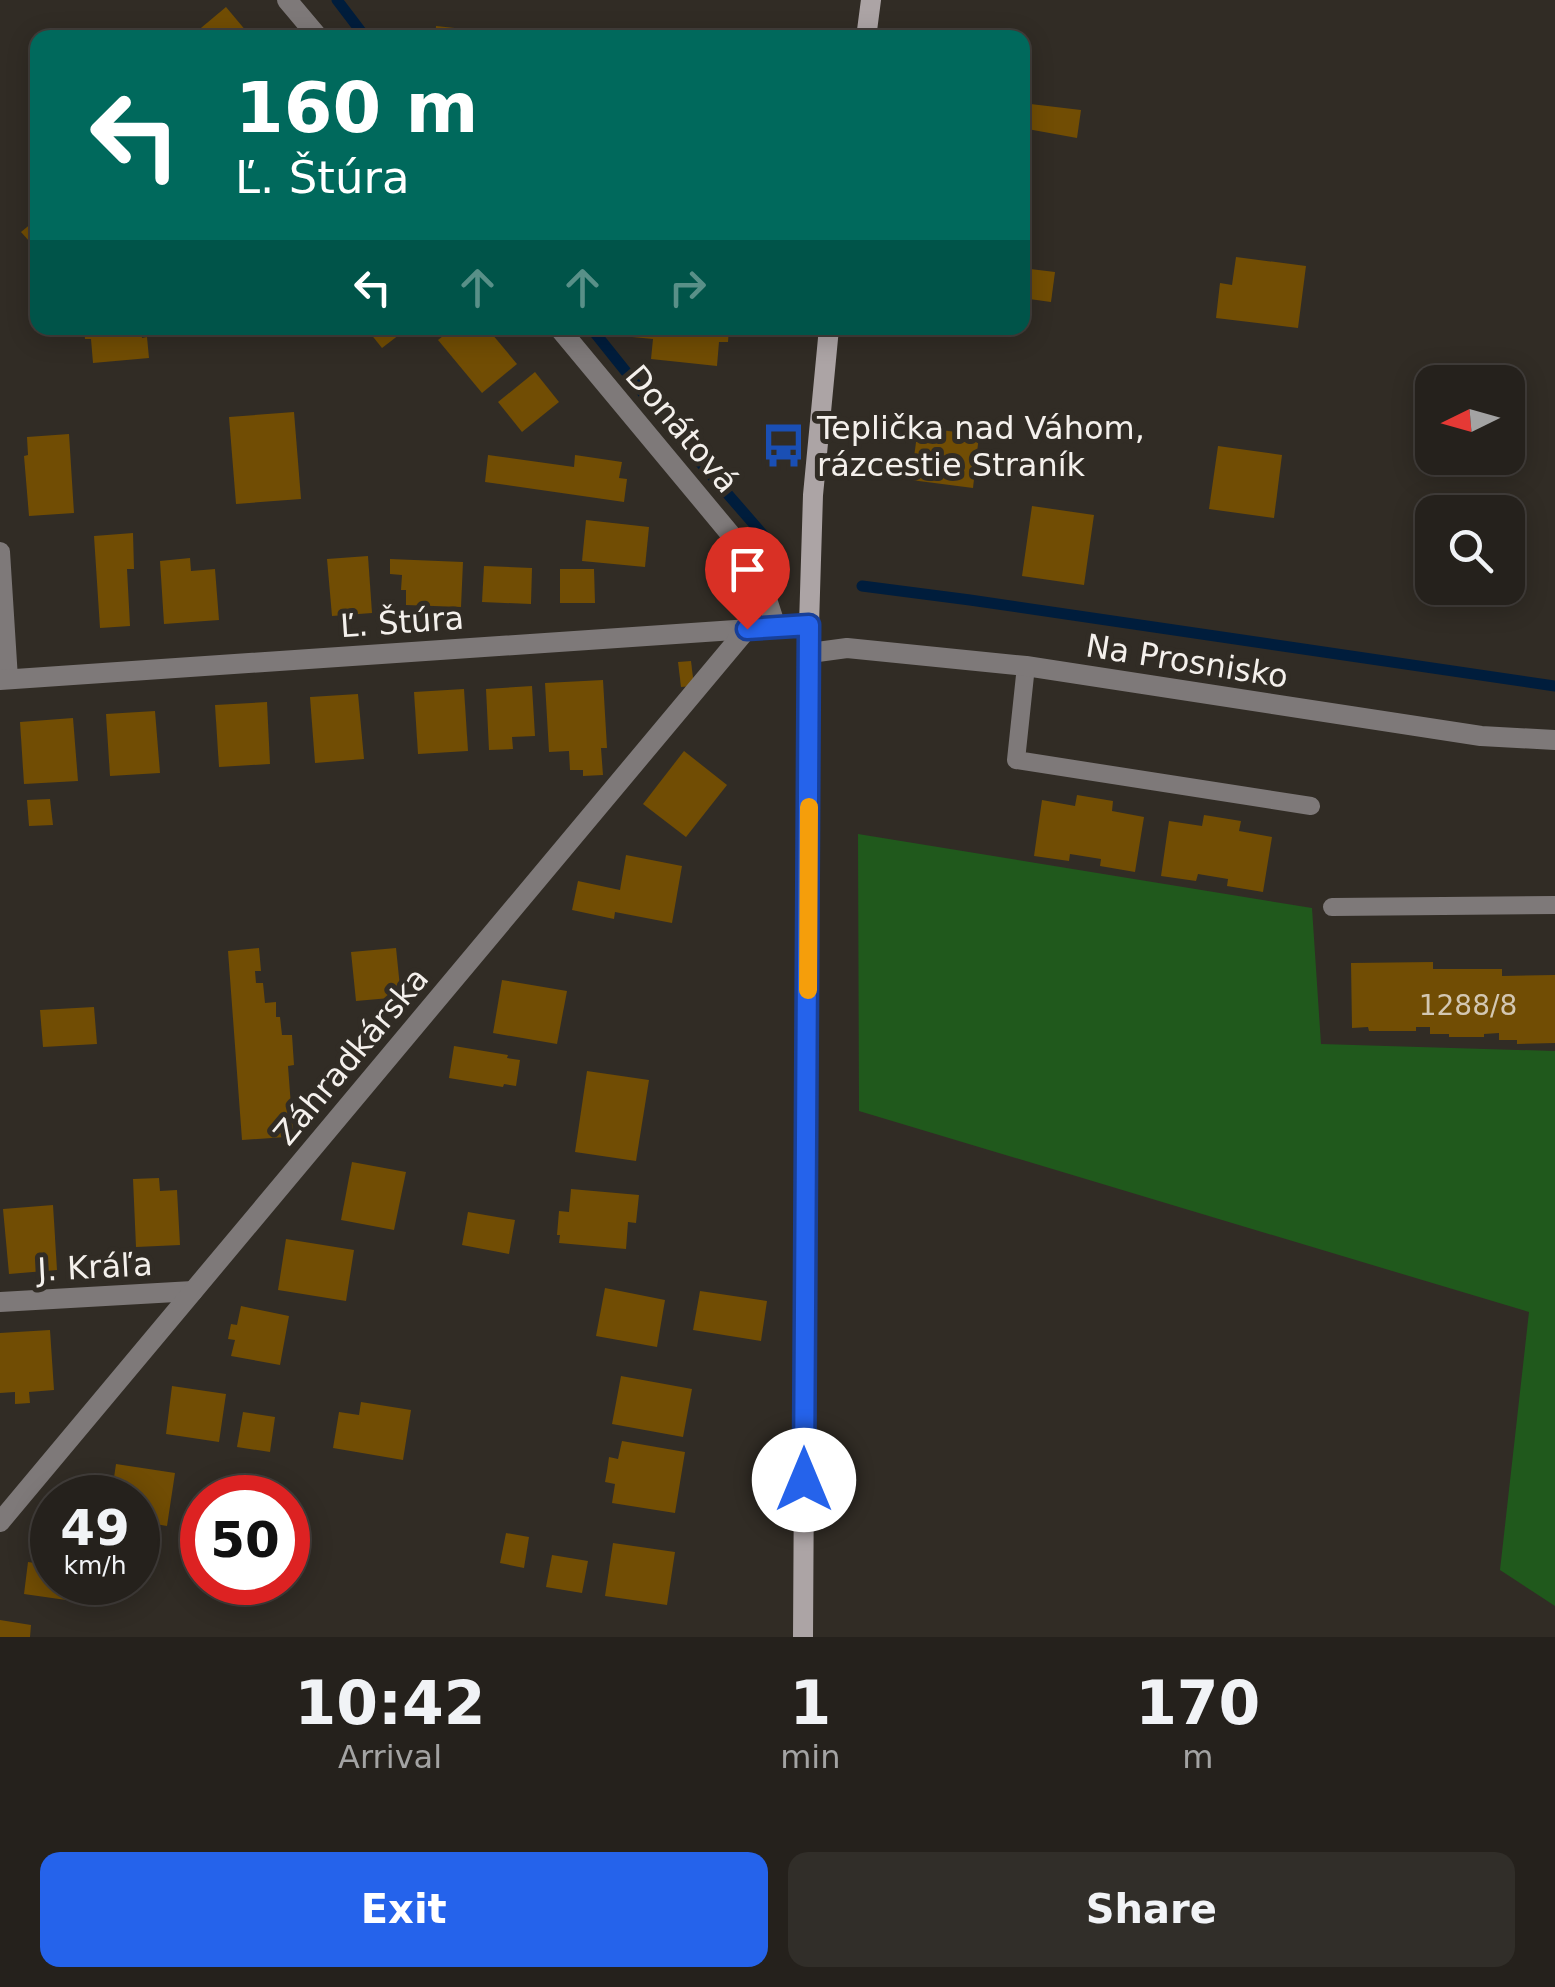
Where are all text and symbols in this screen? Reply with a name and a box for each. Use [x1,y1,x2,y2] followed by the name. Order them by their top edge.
[235,67,478,149] text: 160 m
[70,70,200,200] icon: left
[235,151,410,204] text: Ľ. Štúra
[345,260,400,315] icon: left
[450,260,505,315] icon: ahead
[555,260,610,315] icon: ahead
[660,260,715,315] icon: right
[618,358,746,500] street label: Donátová
[1415,365,1525,475] north arrow
[1415,365,1525,605] map controls
[816,409,1145,484] place label: Teplička nad Váhom, rázcestie Straník
[760,422,808,470] bus stop icon: Teplička nad Váhom, rázcestie Straník
[1415,495,1525,605] button: search
[705,527,790,630] pin
[720,542,775,597] icon: arrive
[339,598,465,645] street label: Ľ. Štúra
[1083,626,1291,696] street label: Na Prosnisko
[266,960,436,1152] street label: Záhradkárska
[1419,989,1517,1022] house number: 1288/8
[35,1245,153,1289] street label: J. Kráľa
[752,1428,856,1532] position arrow
[180,1475,310,1605] speed limit sign: 50
[60,1499,130,1557] text: 49
[63,1551,127,1580] text: km/h
[295,1668,486,1738] text: 10:42
[789,1668,831,1738] text: 1
[1135,1668,1260,1738] text: 170
[338,1738,442,1776] text: Arrival
[780,1738,841,1776] text: min
[1182,1738,1213,1776] text: m
[40,1852,768,1967] button: Exit
[788,1852,1515,1967] button: Share

